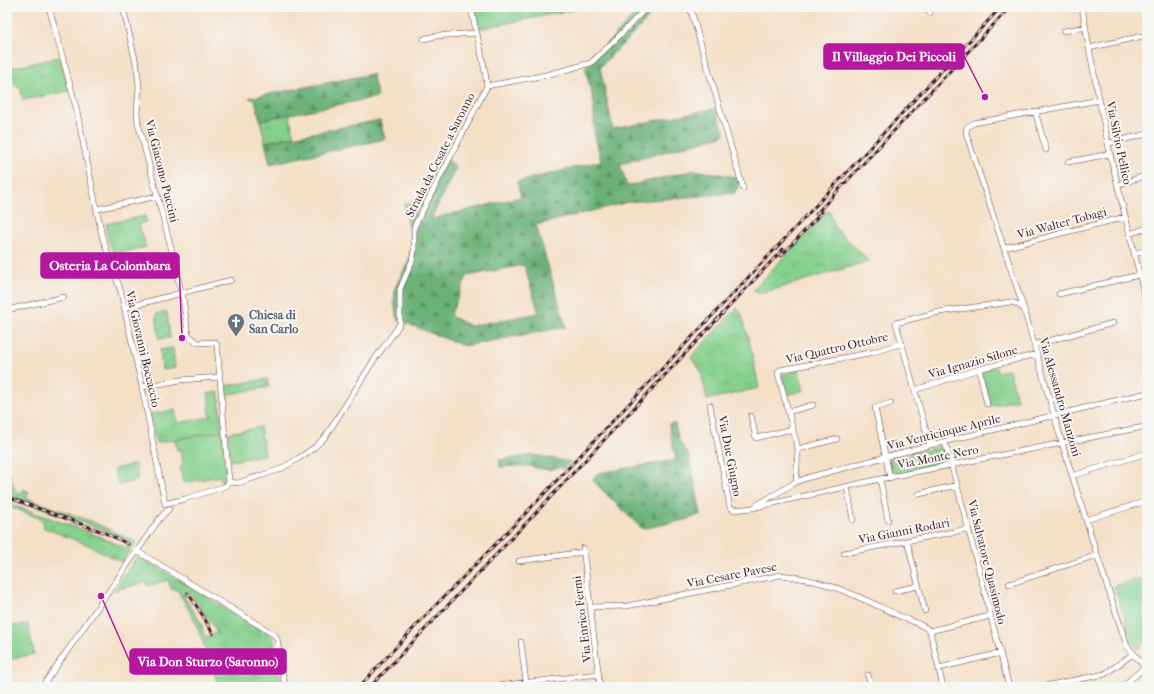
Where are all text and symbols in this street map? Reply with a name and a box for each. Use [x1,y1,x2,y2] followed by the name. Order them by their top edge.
[824,44,964,69] callout: Il Villaggio Dei Piccoli
[832,49,956,65] text: Il Villaggio Dei Piccoli
[402,90,478,220] street label: Strada da Cesate a Saronno
[1103,99,1135,186] street label: Via Silvio Pellico
[142,117,182,224] street label: Via Giacomo Puccini
[1015,204,1109,242] street label: Via Walter Tobagi
[41,253,179,278] callout: Osteria La Colombara
[49,258,172,273] text: Osteria La Colombara
[123,289,163,409] street label: Via Giovanni Boccaccio
[249,308,298,336] place label: Chiesa di San Carlo
[226,312,246,337] church icon: Chiesa di San Carlo
[783,329,890,367] street label: Via Quattro Ottobre
[1036,335,1084,459] street label: Via Alessandro Manzoni
[926,343,1019,382] street label: Via Ignazio Silone
[885,411,1002,453] street label: Via Venticinque Aprile
[715,413,745,498] street label: Via Due Giugno
[895,442,980,472] street label: Via Monte Nero
[965,497,1009,626] street label: Via Salvatore Quasimodo
[856,515,951,547] street label: Via Gianni Rodari
[685,559,778,591] street label: Via Cesare Pavese
[570,574,594,664] street label: Via Enrico Fermi
[130,649,286,674] callout: Via Don Sturzo (Saronno)
[137,654,279,669] text: Via Don Sturzo (Saronno)

